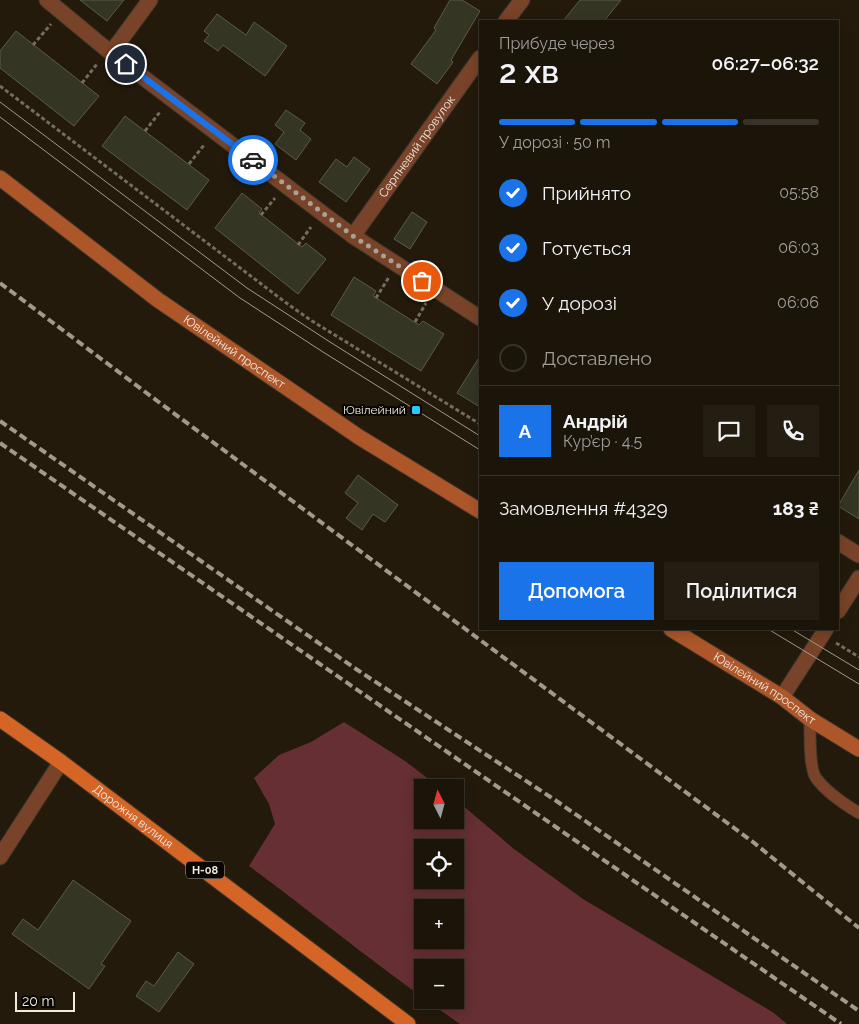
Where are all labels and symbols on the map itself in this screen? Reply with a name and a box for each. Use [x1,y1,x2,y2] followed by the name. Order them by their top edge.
[105,43,147,85] pin
[376,93,458,200] street label: Серпневий провулок
[228,135,278,185] courier
[401,260,443,302] pin
[181,312,288,392] street label: Ювілейний проспект
[343,403,406,417] place label: Ювілейний
[410,404,422,416] marker: Ювілейний
[711,650,818,728] street label: Ювілейний проспект
[414,779,464,829] north arrow
[90,782,176,851] street label: Дорожня вулиця
[186,862,224,878] road number: Н-08
[15,989,75,1012] scale bar

